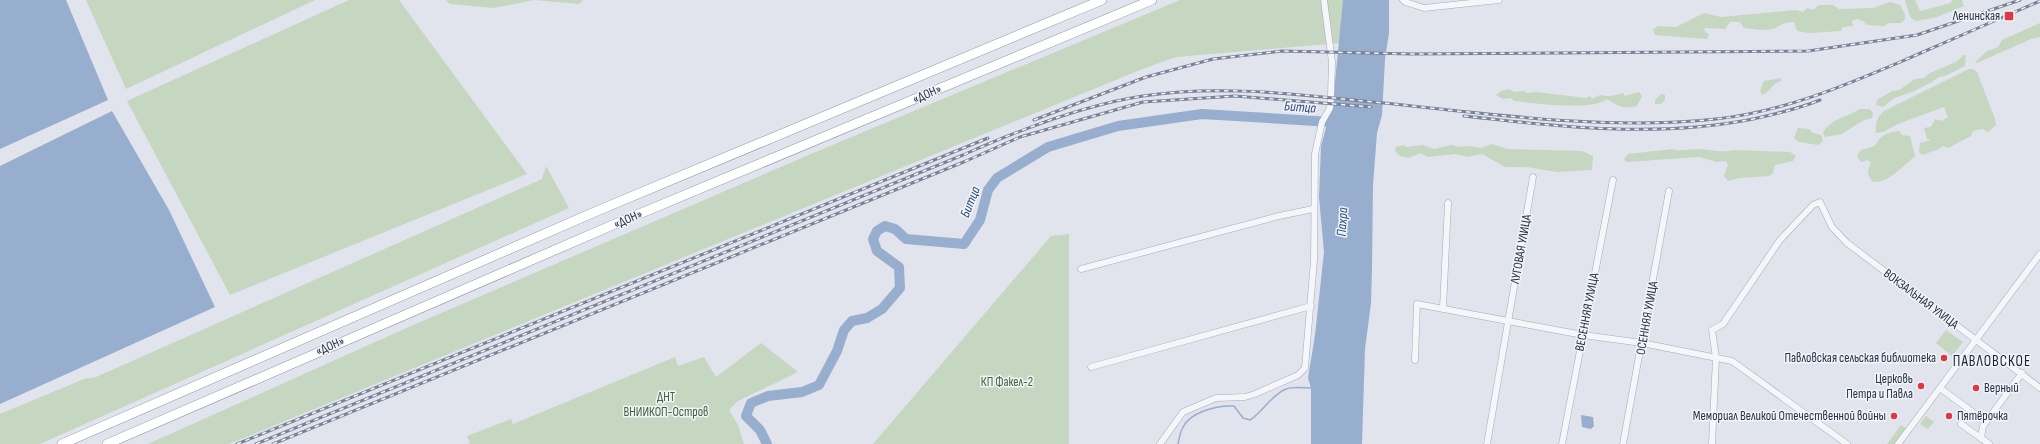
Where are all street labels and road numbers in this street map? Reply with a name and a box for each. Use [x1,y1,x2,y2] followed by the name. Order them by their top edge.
[910,81,944,107] street label: «ДОН»
[611,206,645,232] street label: «ДОН»
[1507,213,1535,286] street label: ЛУГОВАЯ УЛИЦА
[1880,266,1962,333] street label: ВОКЗАЛЬНАЯ УЛИЦА
[1572,271,1602,352] street label: ВЕСЕННЯЯ УЛИЦА
[1633,279,1661,356] street label: ОСЕННЯЯ УЛИЦА
[313,333,347,359] street label: «ДОН»

